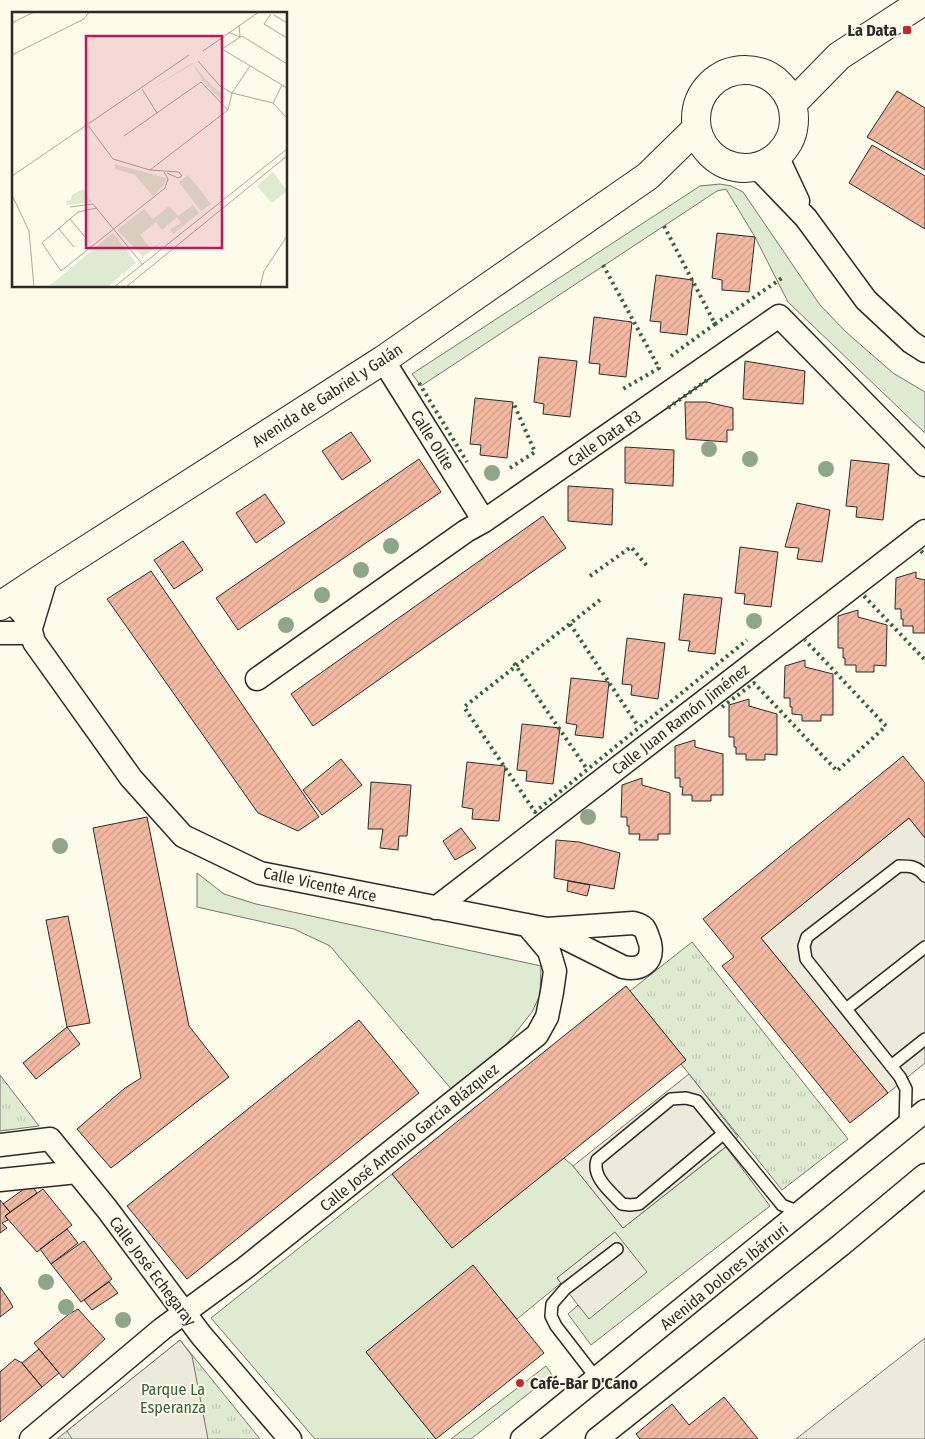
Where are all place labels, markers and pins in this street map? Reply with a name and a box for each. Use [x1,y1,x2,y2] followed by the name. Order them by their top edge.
[848,21,897,40] place label: La Data
[901,24,913,36] marker: La Data
[530,1374,638,1393] place label: Café-Bar D'Cano
[514,1377,526,1389] marker: Café-Bar D'Cano

